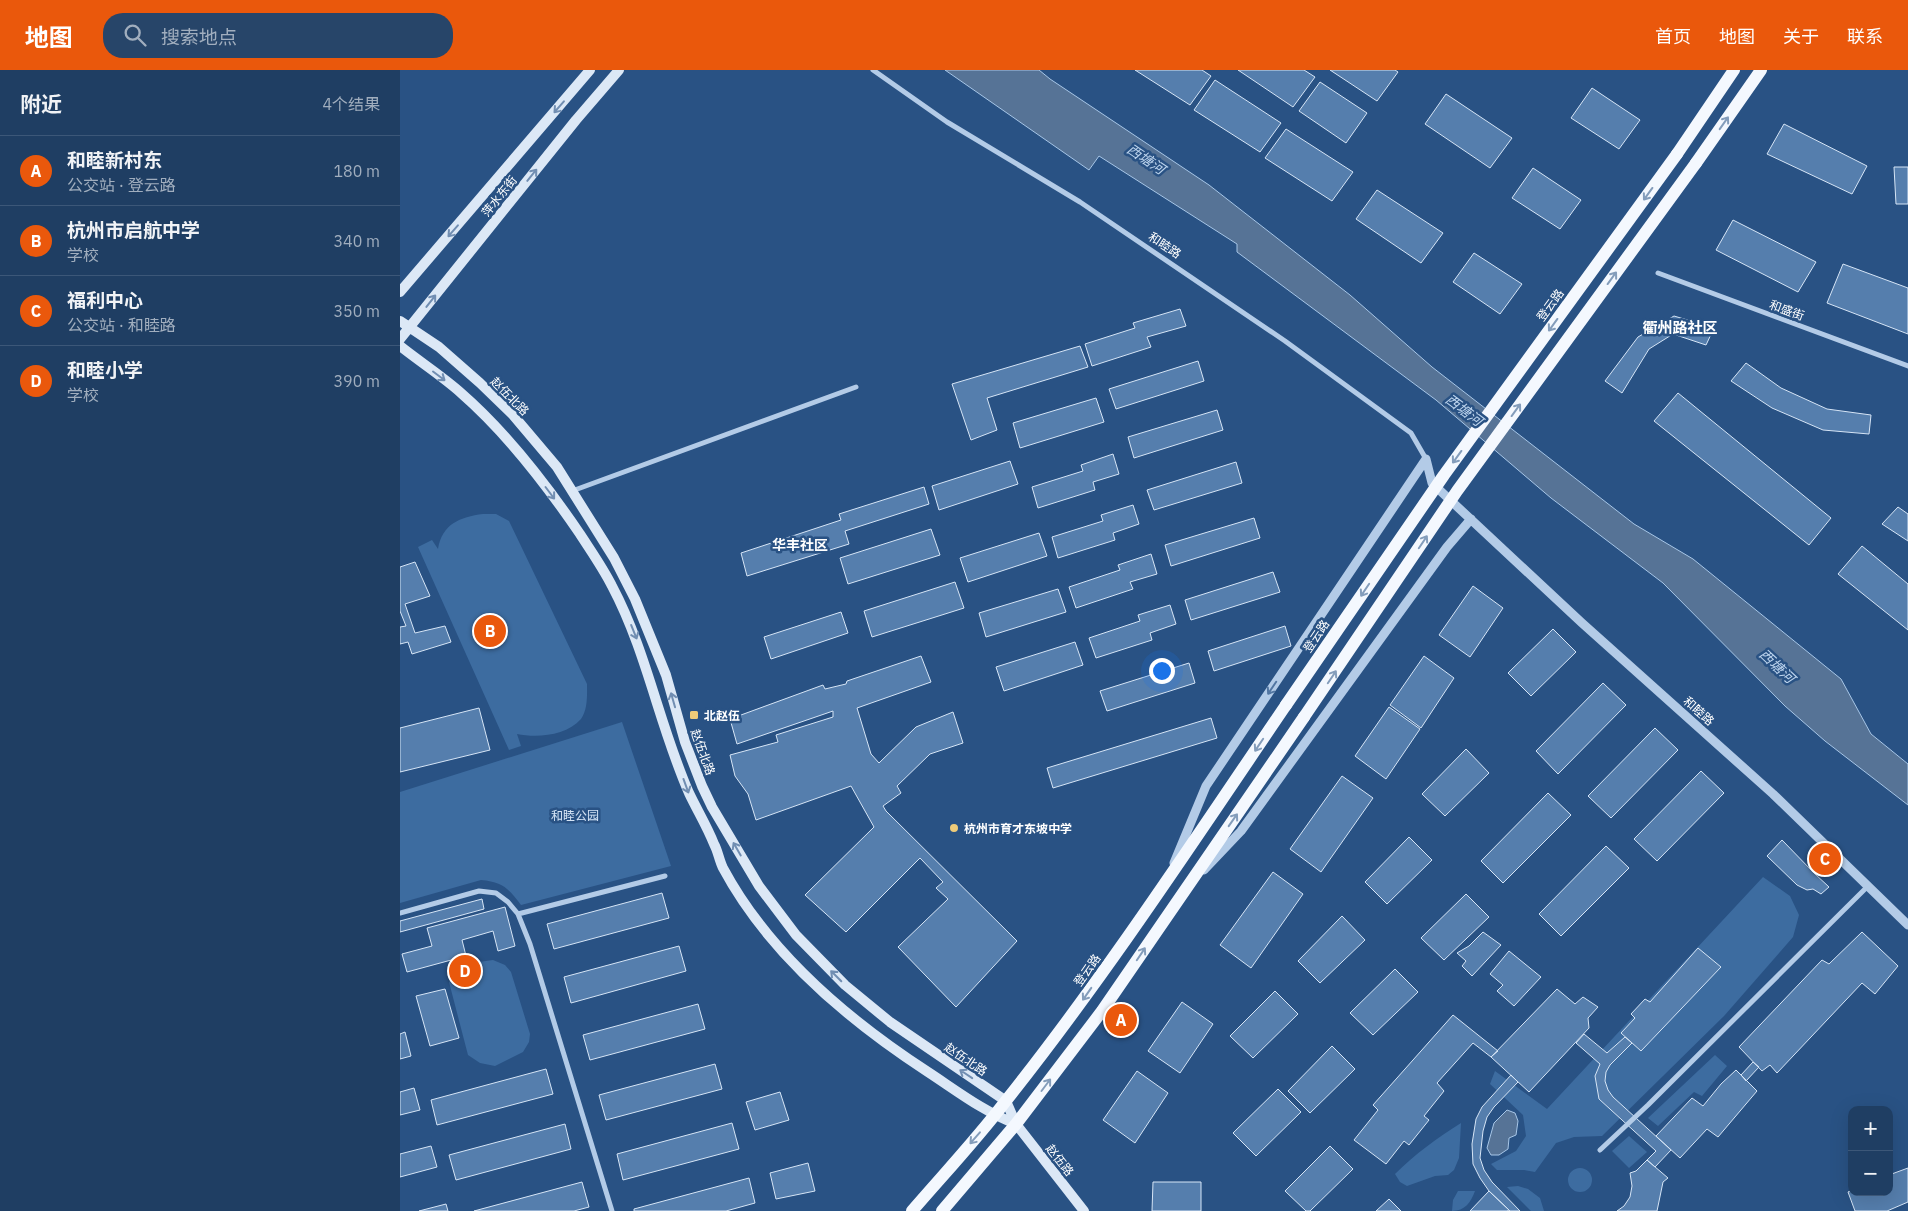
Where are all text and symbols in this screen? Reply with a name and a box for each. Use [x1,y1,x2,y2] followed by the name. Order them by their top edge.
[103,13,453,58] search box
[25,21,73,53] text: 地图
[121,21,149,49] icon: search
[161,25,237,49] text: 搜索地点
[1655,25,1691,48] text: 首页
[1719,25,1755,48] text: 地图
[1783,25,1819,48] text: 关于
[1847,25,1883,48] text: 联系
[20,90,62,118] text: 附近
[322,94,380,114] text: 4个结果
[553,100,564,113] one-way arrow
[1719,116,1729,130] one-way arrow
[1124,140,1171,180] water label: 西塘河
[67,148,162,172] text: 和睦新村东
[31,161,41,181] text: A
[333,161,380,181] text: 180 m
[527,168,538,181] one-way arrow
[478,173,520,219] street label: 萍水东街
[67,175,176,195] text: 公交站 · 登云路
[1643,187,1653,201] one-way arrow
[67,218,200,242] text: 杭州市启航中学
[447,224,459,237] one-way arrow
[1146,229,1184,261] street label: 和睦路
[31,231,41,251] text: B
[333,231,380,251] text: 340 m
[67,245,99,265] text: 学校
[1607,271,1617,285] one-way arrow
[1533,286,1567,324] street label: 登云路
[67,288,143,312] text: 福利中心
[425,295,436,308] one-way arrow
[1768,297,1806,323] street label: 和盛街
[31,301,41,321] text: C
[333,301,380,321] text: 350 m
[67,315,176,335] text: 公交站 · 和睦路
[1547,318,1558,331] one-way arrow
[1642,318,1718,337] district label: 衢州路社区
[67,358,143,382] text: 和睦小学
[432,370,445,381] one-way arrow
[30,371,42,391] text: D
[333,371,380,391] text: 390 m
[488,374,532,418] street label: 赵伍北路
[67,385,99,405] text: 学校
[1442,390,1489,432] water label: 西塘河
[1511,404,1522,417] one-way arrow
[1452,450,1462,464] one-way arrow
[545,486,555,500] one-way arrow
[772,536,828,554] district label: 华丰社区
[1418,536,1428,550] one-way arrow
[1359,583,1370,597] one-way arrow
[474,612,506,650] pin: B
[1300,617,1332,655] street label: 登云路
[629,624,639,639] one-way arrow
[1756,645,1801,689] water label: 西塘河
[1149,658,1175,684] your location
[1327,670,1337,684] one-way arrow
[1266,681,1276,695] one-way arrow
[668,692,678,708] one-way arrow
[1681,693,1717,729] street label: 和睦路
[704,708,740,723] place label: 北赵伍
[688,709,700,721] marker: 北赵伍
[688,727,718,777] street label: 赵伍北路
[1253,738,1264,752] one-way arrow
[682,777,691,793] one-way arrow
[551,808,599,823] park label: 和睦公园
[1228,813,1238,827] one-way arrow
[964,821,1072,836] place label: 杭州市育才东坡中学
[948,822,960,834] marker: 杭州市育才东坡中学
[1809,840,1841,878] pin: C
[732,841,742,856] one-way arrow
[1136,947,1146,961] one-way arrow
[1071,951,1103,989] street label: 登云路
[449,952,481,990] pin: D
[830,970,842,983] one-way arrow
[1082,987,1092,1001] one-way arrow
[1105,1001,1137,1039] pin: A
[942,1039,990,1079] street label: 赵伍北路
[959,1069,973,1079] one-way arrow
[1040,1079,1051,1092] one-way arrow
[1848,1106,1893,1196] map controls
[1848,1106,1893,1151] button: +
[969,1132,981,1145] one-way arrow
[1043,1141,1077,1179] street label: 赵伍路
[1848,1151,1893,1196] button: −

